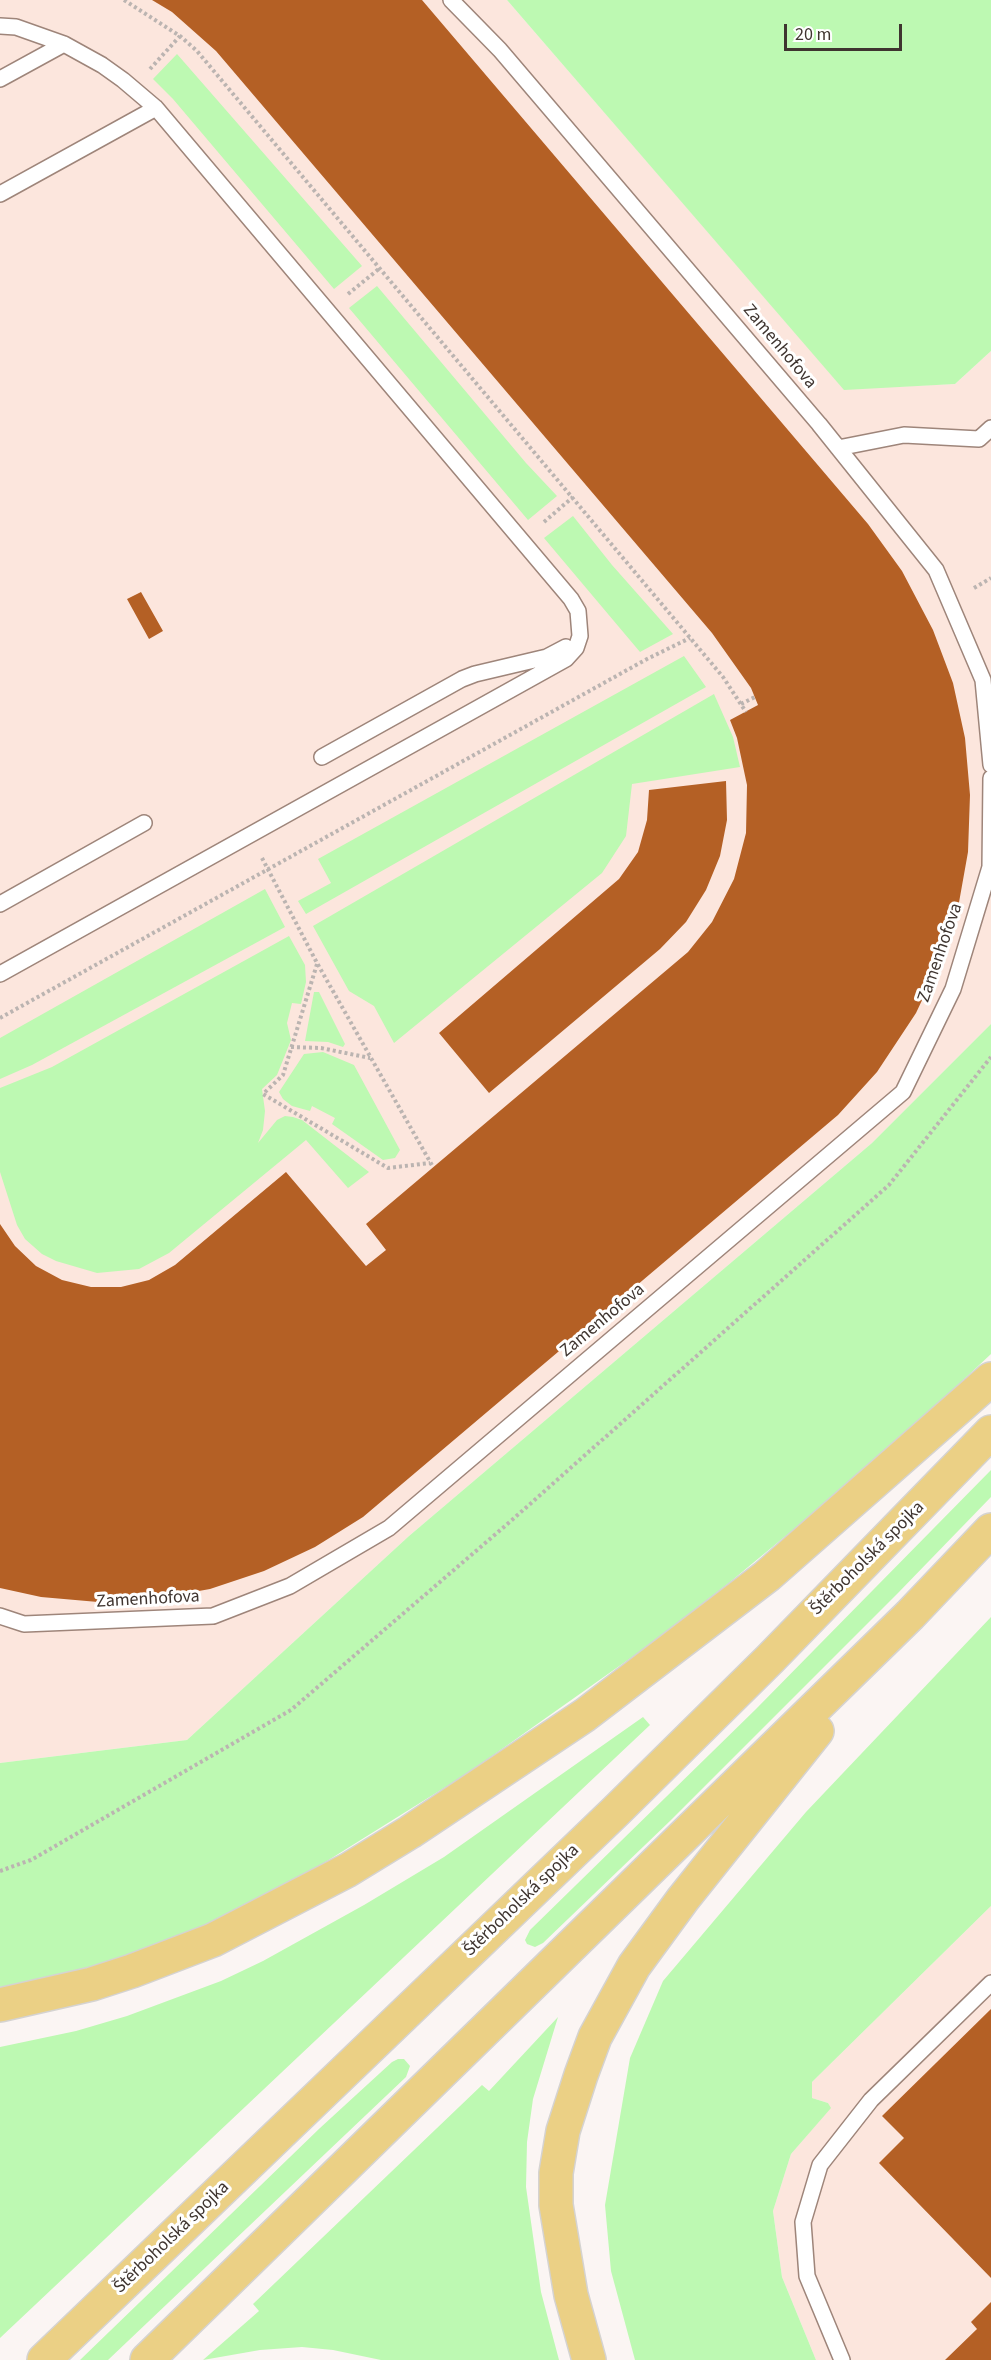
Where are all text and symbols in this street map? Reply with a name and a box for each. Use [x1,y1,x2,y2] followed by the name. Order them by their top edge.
[787,12,906,50] scale bar
[795,22,831,47] text: 20 m
[737,300,821,394] street label: Zamenhofova
[914,901,968,1005] street label: Zamenhofova
[556,1279,650,1363] street label: Zamenhofova
[806,1497,930,1621] street label: Štěrboholská spojka
[96,1587,200,1613] street label: Zamenhofova
[460,1840,584,1962] street label: Štěrboholská spojka
[110,2177,234,2299] street label: Štěrboholská spojka

